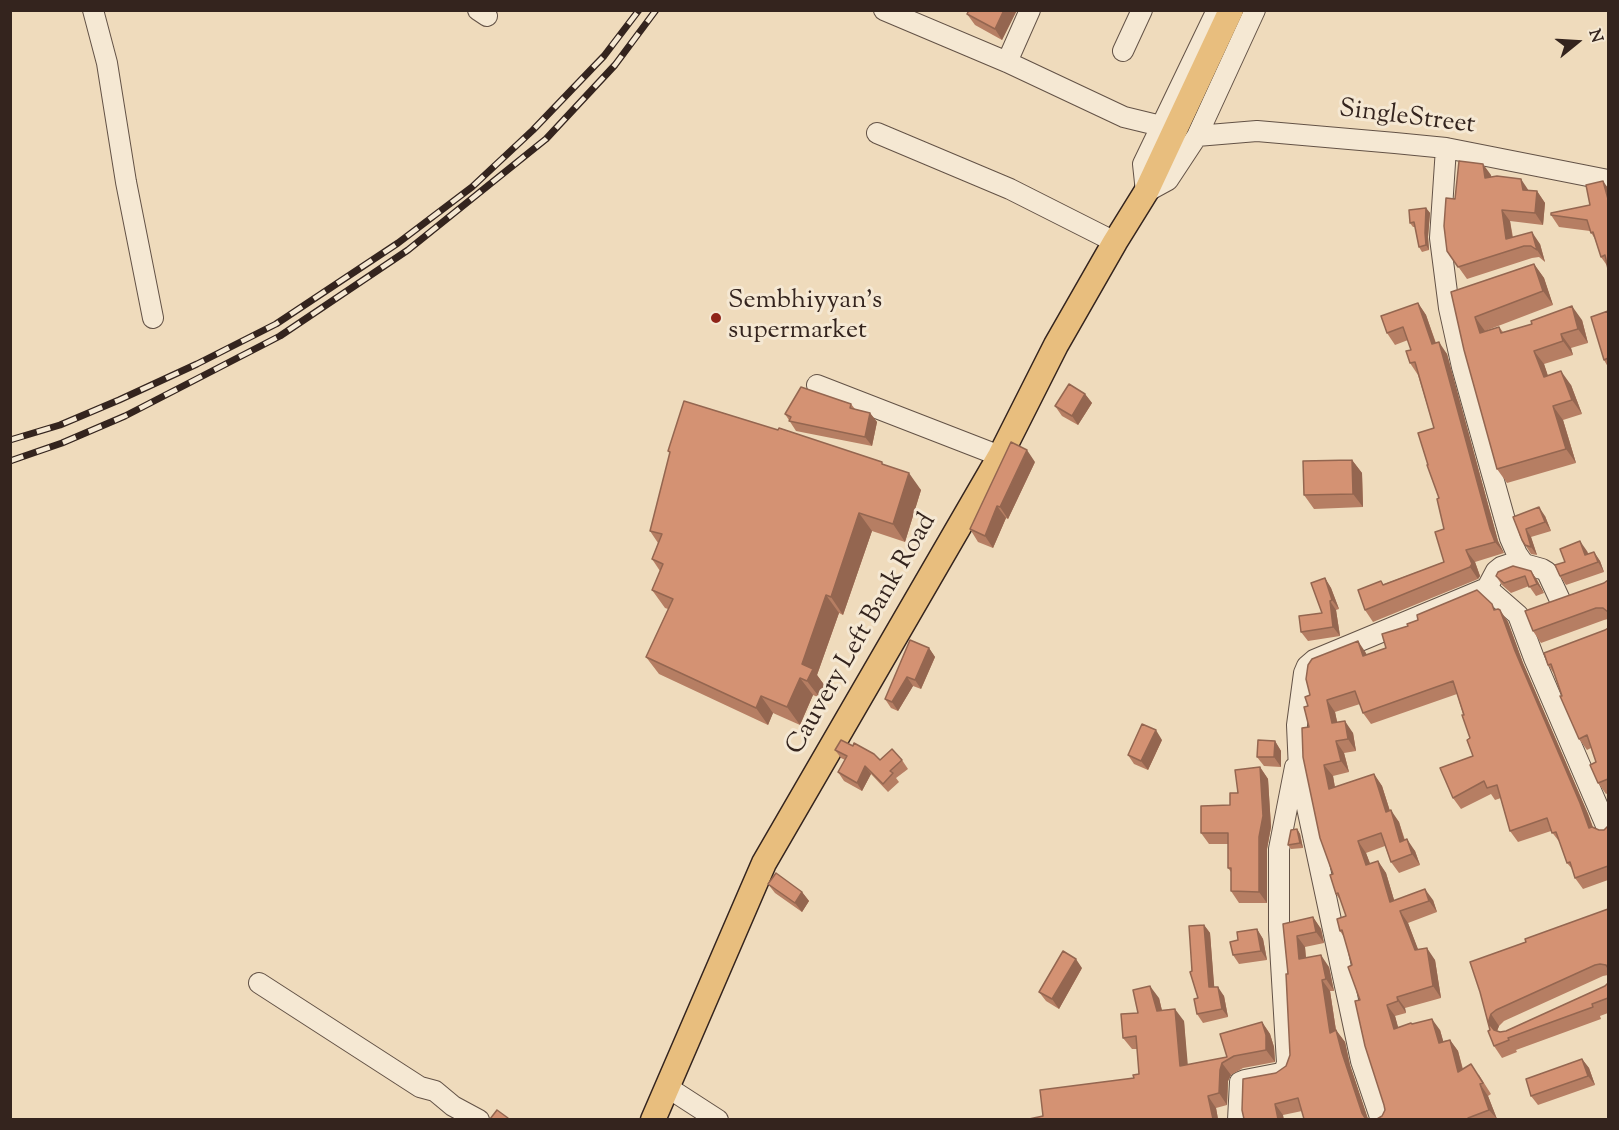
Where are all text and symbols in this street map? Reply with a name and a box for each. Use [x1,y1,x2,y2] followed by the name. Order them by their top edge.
[1547,12,1607,72] north arrow
[1582,27,1608,46] text: N
[1337,95,1477,143] street label: SingleStreet
[728,287,882,348] place label: Sembhiyyan's supermarket
[709,311,723,325] marker: Sembhiyyan's supermarket
[781,509,945,761] street label: Cauvery Left Bank Road

